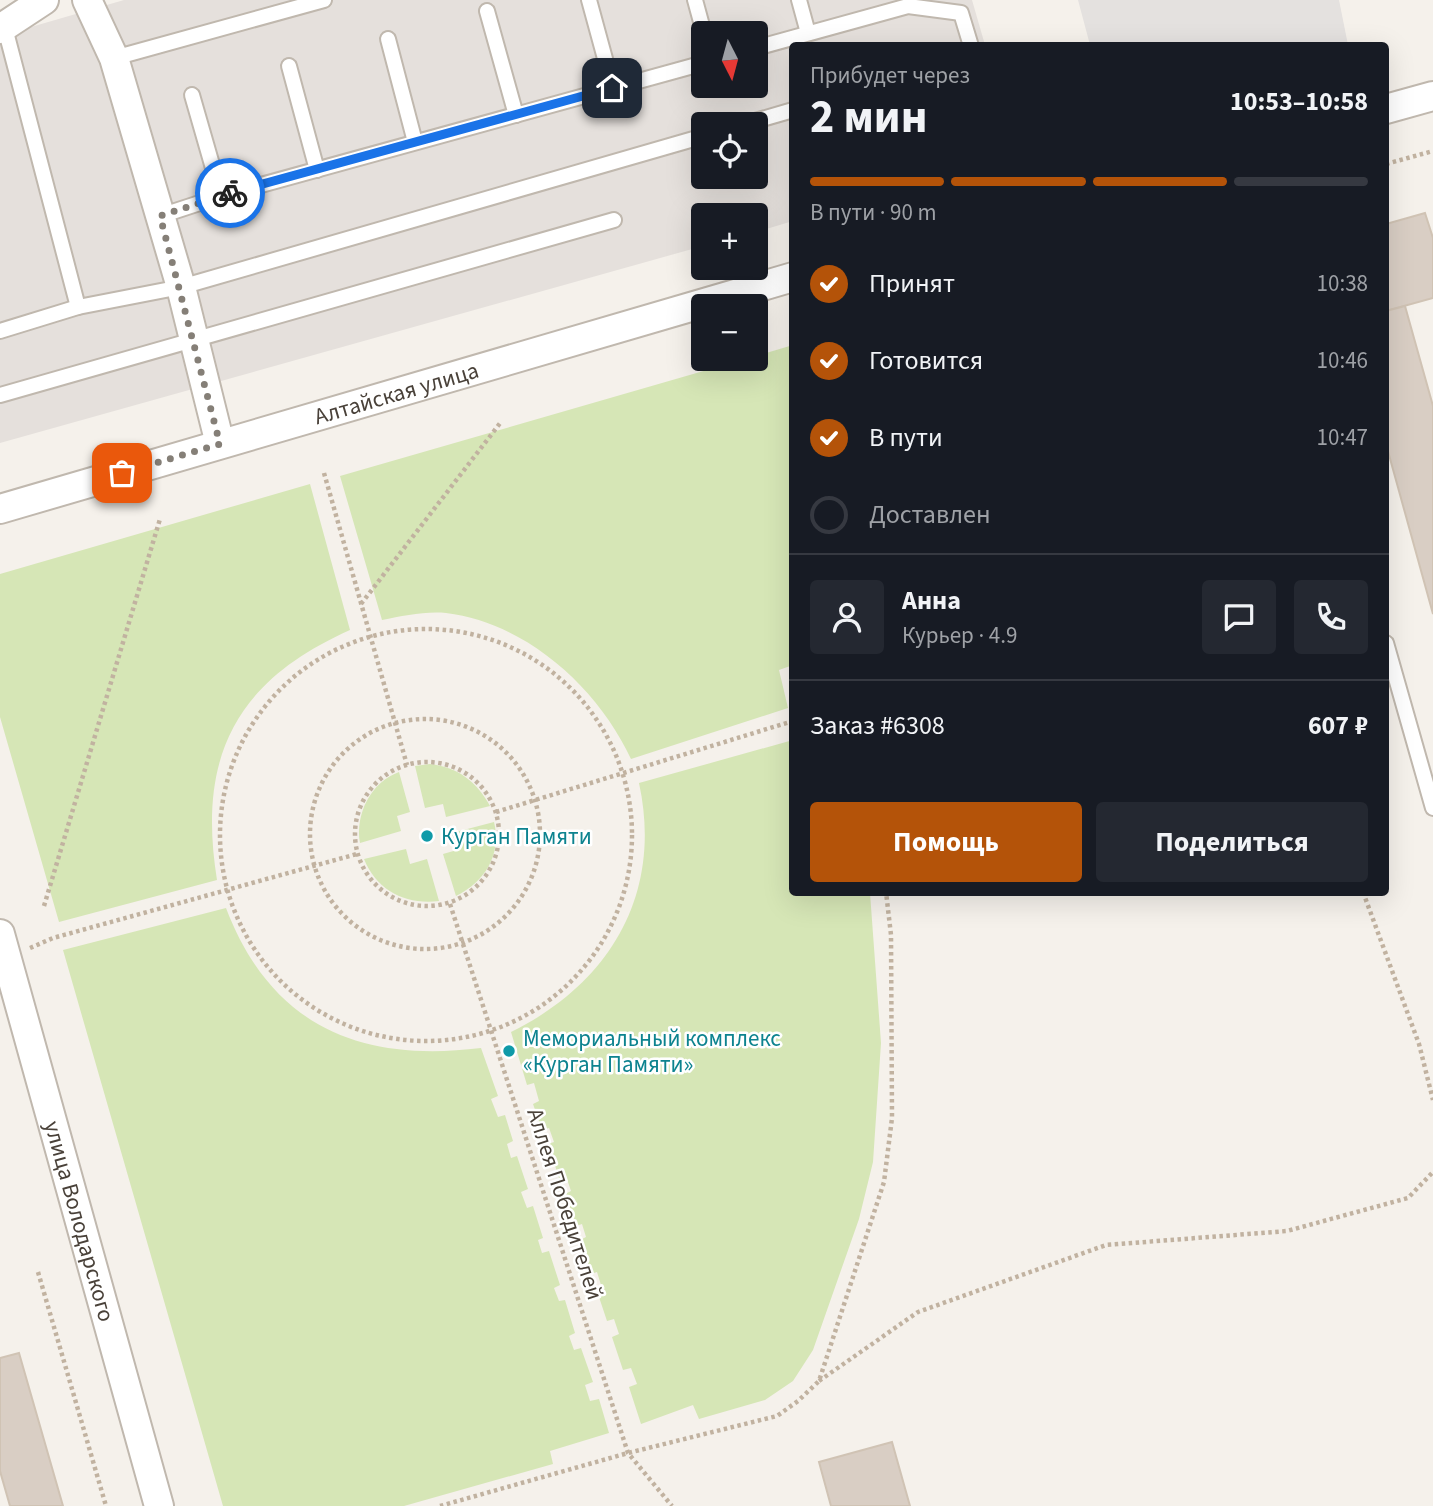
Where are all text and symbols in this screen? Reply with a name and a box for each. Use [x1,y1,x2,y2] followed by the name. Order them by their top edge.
[691,21,768,98] north arrow
[691,21,768,371] map controls
[582,58,642,118] pin
[810,59,970,92] text: Прибудет через
[593,69,631,107] icon: home
[1230,83,1368,120] text: 10:53–10:58
[810,85,927,150] text: 2 мин
[691,112,768,189] button: locate
[195,158,265,228] courier
[211,174,249,212] icon: bike
[810,196,937,229] text: В пути · 90 m
[691,203,768,280] button: +
[810,265,848,303] icon: check
[869,265,955,302] text: Принят
[1317,267,1368,300] text: 10:38
[691,294,768,371] button: −
[810,342,848,380] icon: check
[869,342,983,379] text: Готовится
[1317,344,1368,377] text: 10:46
[310,353,483,433] street label: Алтайская улица
[810,419,848,457] icon: check
[869,419,943,456] text: В пути
[1317,421,1368,454] text: 10:47
[92,443,152,503] pin
[103,454,141,492] icon: bag
[869,496,991,533] text: Доставлен
[810,580,884,654] button: person
[1202,580,1276,654] button: chat
[1294,580,1368,654] button: phone
[902,582,961,619] text: Анна
[902,619,1017,652] text: Курьер · 4.9
[810,707,945,744] text: Заказ #6308
[1308,707,1368,744] text: 607 ₽
[810,802,1082,882] button: Помощь
[1096,802,1368,882] button: Поделиться
[441,820,592,853] place label: Курган Памяти
[419,828,435,844] marker: Курган Памяти
[523,1022,781,1081] place label: Мемориальный комплекс «Курган Памяти»
[501,1043,517,1059] marker: Мемориальный комплекс «Курган Памяти»
[518,1104,612,1304] street label: Аллея Победителей
[36,1117,123,1325] street label: улица Володарского

